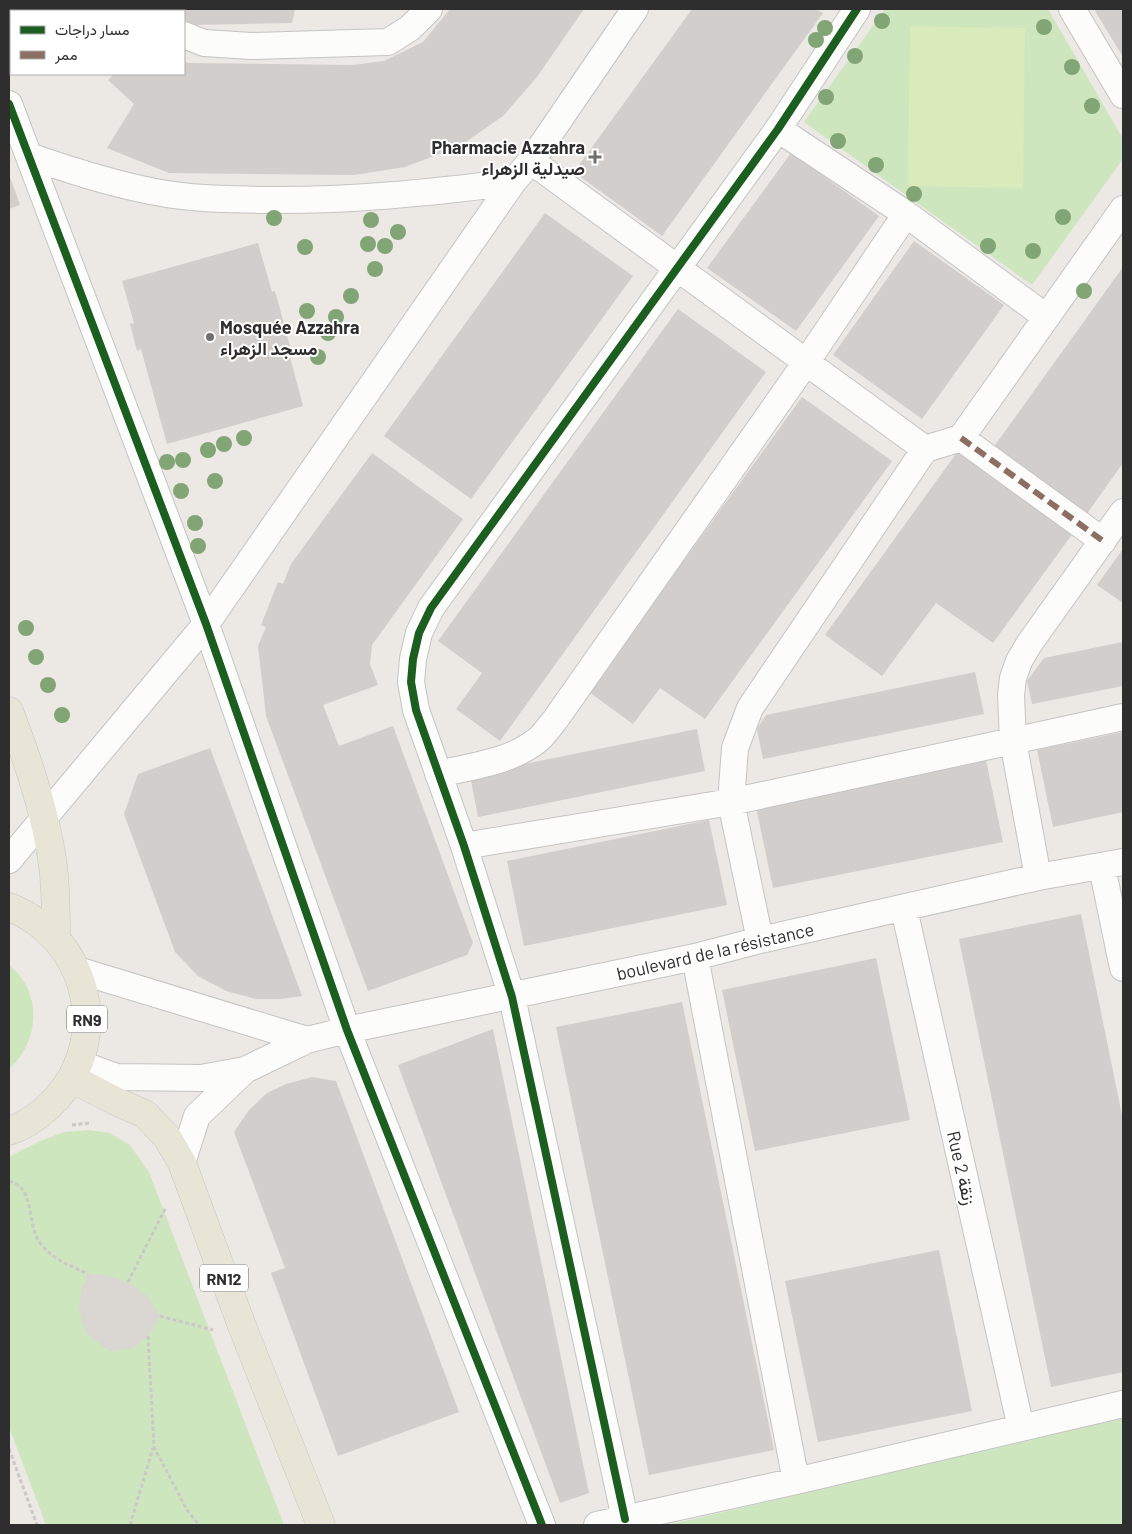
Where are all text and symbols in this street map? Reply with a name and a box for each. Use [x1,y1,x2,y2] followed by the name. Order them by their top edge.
[10,10,185,75] legend
[55,20,130,39] text: مسار دراجات
[54,45,77,64] text: ممر
[432,136,585,180] place label: Pharmacie Azzahra صيدلية الزهراء
[589,151,601,163] marker: Pharmacie Azzahra صيدلية الزهراء
[220,316,359,360] place label: Mosquée Azzahra مسجد الزهراء
[204,331,216,343] marker: Mosquée Azzahra مسجد الزهراء
[614,918,816,984] street label: boulevard de la résistance
[67,1006,107,1032] road number: RN9
[942,1129,981,1207] street label: Rue 2 زنقة
[200,1264,248,1292] road number: RN12

